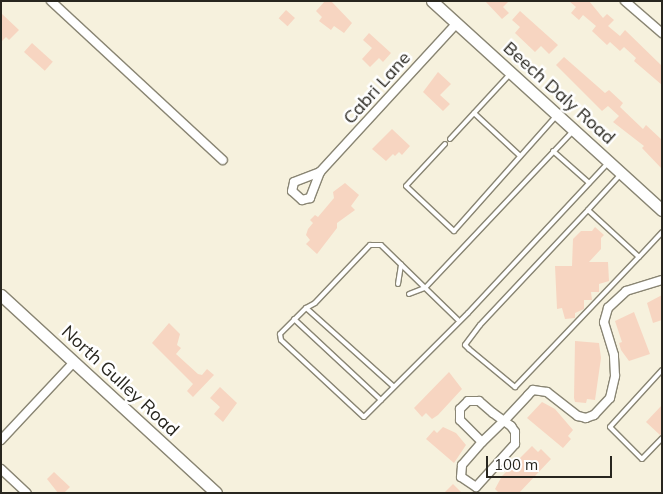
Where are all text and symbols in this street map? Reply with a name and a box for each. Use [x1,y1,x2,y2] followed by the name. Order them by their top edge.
[499,37,619,149] street label: Beech Daly Road
[339,47,415,129] street label: Cabri Lane
[57,321,183,441] street label: North Gulley Road
[488,446,614,478] scale bar
[494,455,538,474] text: 100 m

